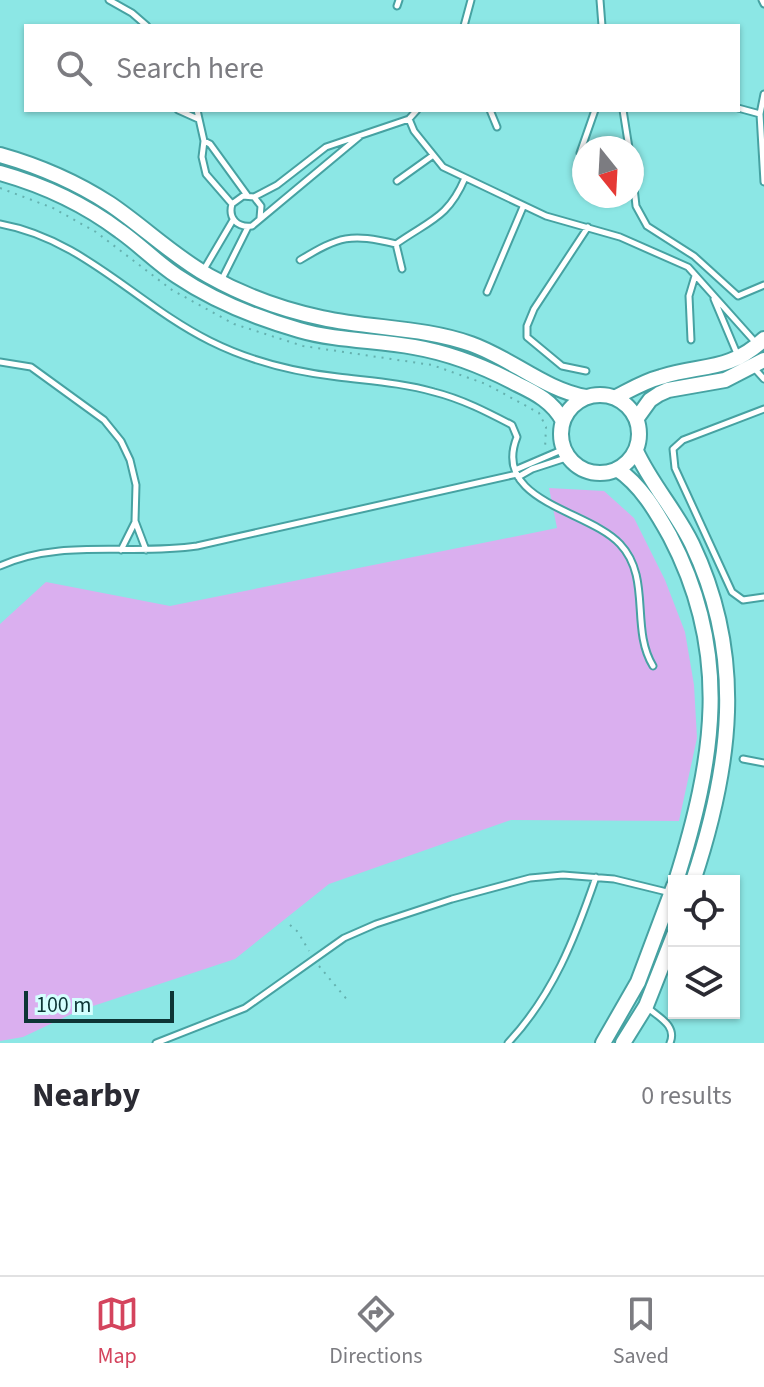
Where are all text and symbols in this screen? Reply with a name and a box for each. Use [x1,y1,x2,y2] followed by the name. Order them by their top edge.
[24,24,740,112] search box
[52,46,96,90] icon: search
[116,47,264,90] text: Search here
[572,136,644,208] north arrow
[668,875,740,1019] map controls
[668,875,740,947] button: locate
[668,947,740,1019] button: layers
[24,987,174,1023] scale bar
[36,989,91,1021] text: 100 m
[32,1071,140,1120] text: Nearby
[641,1077,732,1114] text: 0 results
[95,1292,139,1372] tab: Map
[329,1292,422,1372] tab: Directions
[613,1292,669,1372] tab: Saved

